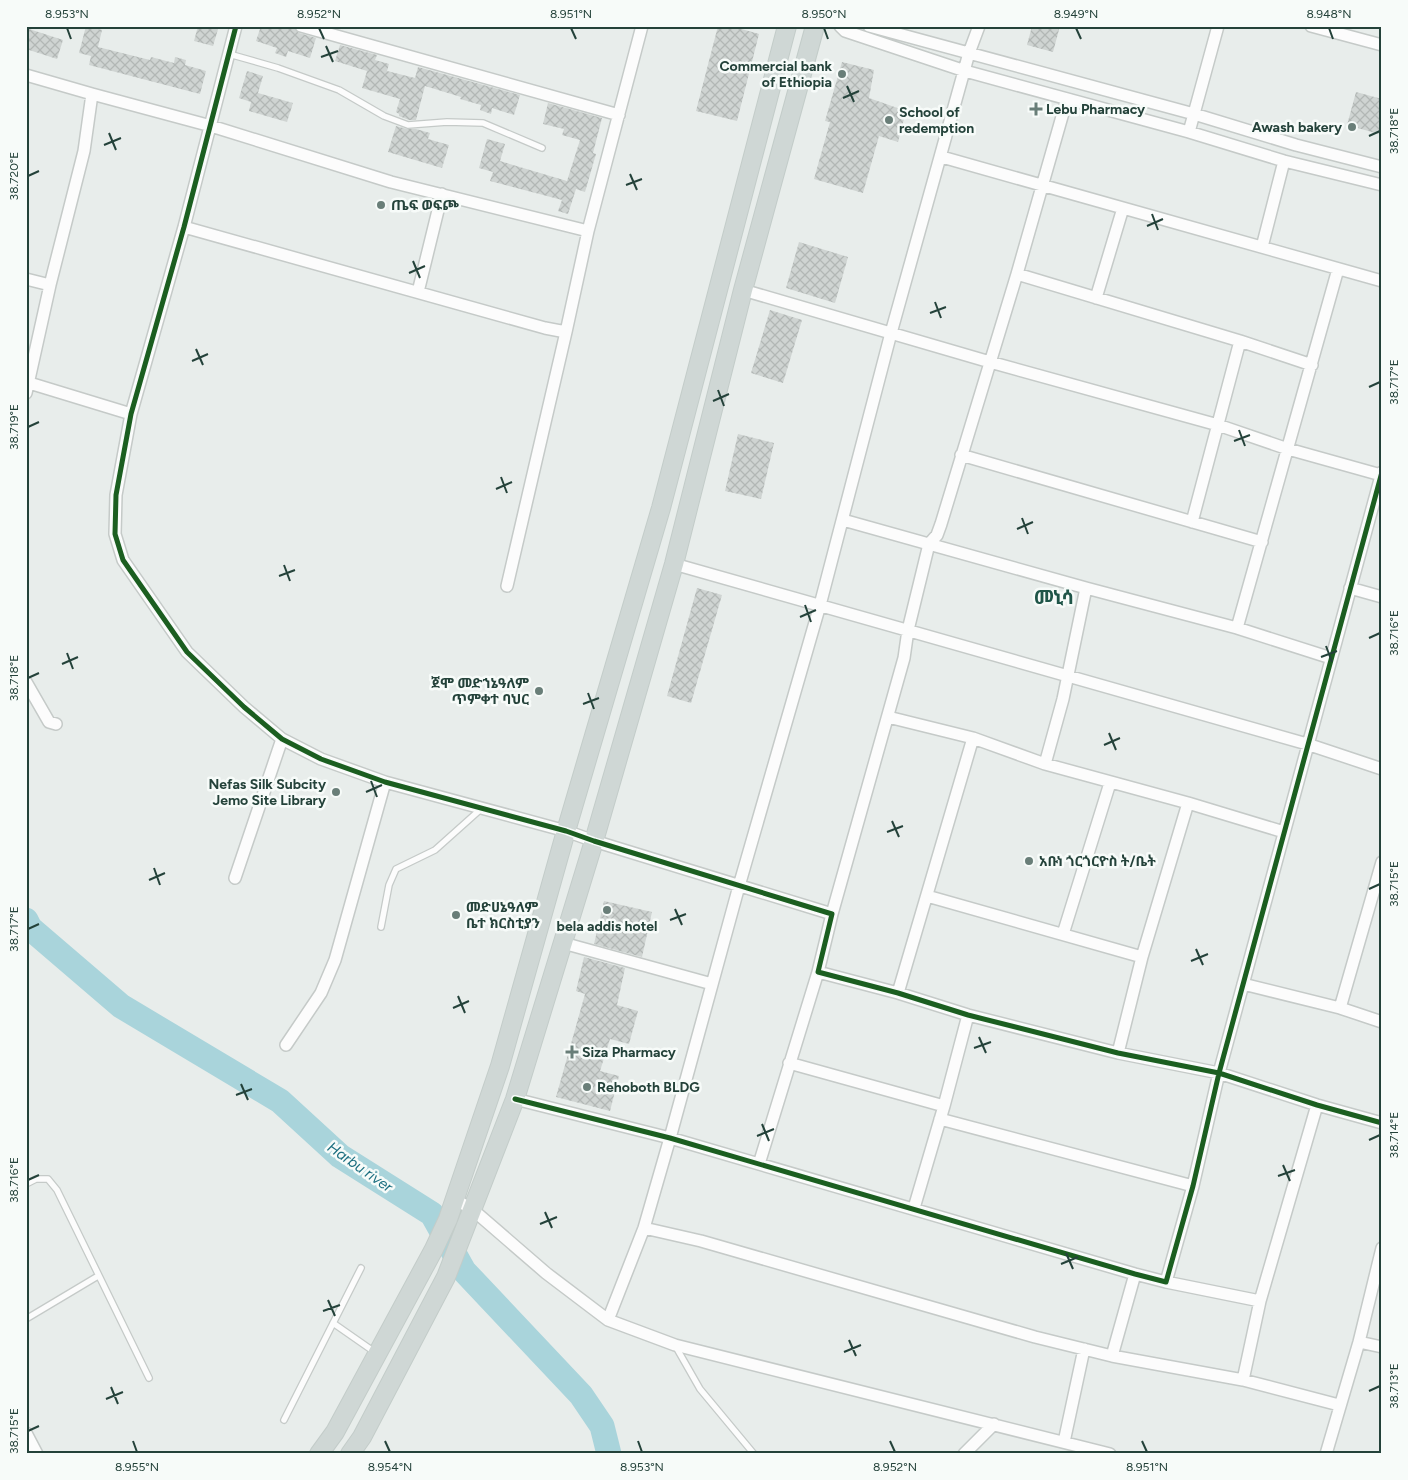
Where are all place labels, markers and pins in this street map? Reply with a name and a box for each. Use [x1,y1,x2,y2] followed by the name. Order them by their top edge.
[719,58,832,91] place label: Commercial bank of Ethiopia
[836,68,848,80] marker: Commercial bank of Ethiopia
[1046,101,1146,118] place label: Lebu Pharmacy
[1030,103,1042,115] marker: Lebu Pharmacy
[899,104,974,137] place label: School of redemption
[883,114,895,126] marker: School of redemption
[1252,119,1343,136] place label: Awash bakery
[1346,121,1358,133] marker: Awash bakery
[391,197,459,214] place label: ጤፍ ወፍጮ
[375,199,387,211] marker: ጤፍ ወፍጮ
[431,675,529,708] place label: ጀሞ መድኀኔዓለም ጥምቀተ ባህር
[533,685,545,697] marker: ጀሞ መድኀኔዓለም ጥምቀተ ባህር
[208,776,327,809] place label: Nefas Silk Subcity Jemo Site Library
[330,786,342,798] marker: Nefas Silk Subcity Jemo Site Library
[1039,853,1156,870] place label: አቡነ ጎርጎርዮስ ት/ቤት
[1023,855,1035,867] marker: አቡነ ጎርጎርዮስ ት/ቤት
[466,899,540,932] place label: መድሀኔዓለም ቤተ ክርስቲያን
[601,904,613,916] marker: bela addis hotel
[450,909,462,921] marker: መድሀኔዓለም ቤተ ክርስቲያን
[557,918,657,935] place label: bela addis hotel
[582,1044,677,1061] place label: Siza Pharmacy
[566,1046,578,1058] marker: Siza Pharmacy
[597,1079,700,1096] place label: Rehoboth BLDG
[581,1081,593,1093] marker: Rehoboth BLDG

